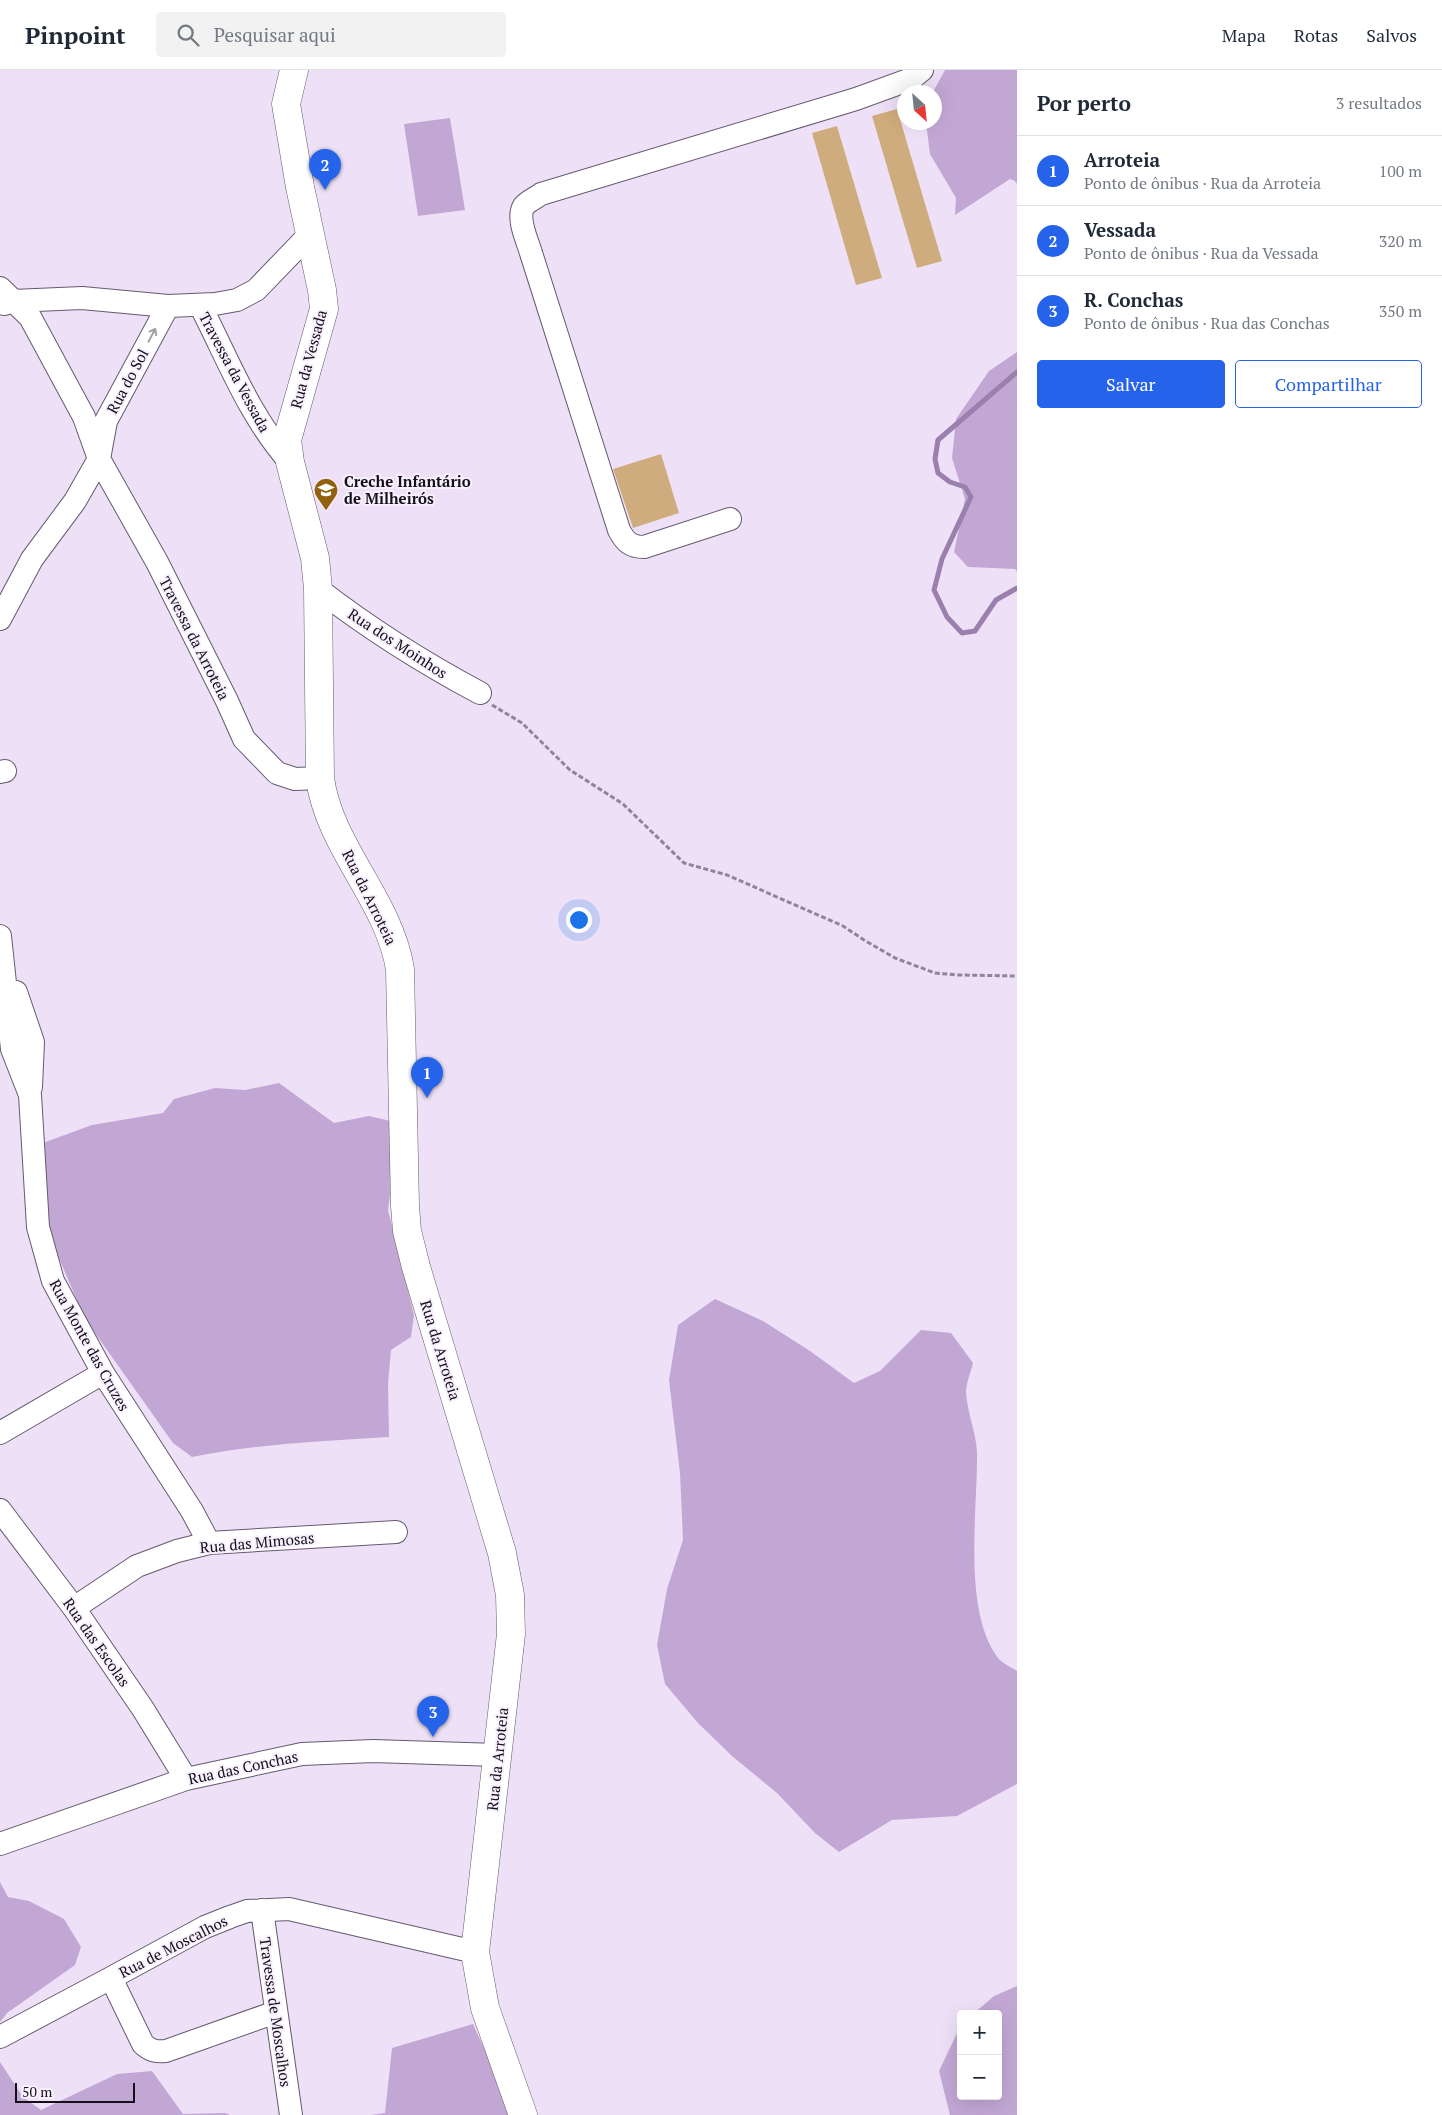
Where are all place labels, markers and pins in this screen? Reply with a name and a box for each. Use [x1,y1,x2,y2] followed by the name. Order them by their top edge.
[309,149,341,190] pin: 2
[344,471,471,508] place label: Creche Infantário de Milheirós
[313,477,339,511] school or university icon: Creche Infantário de Milheirós
[411,1057,443,1098] pin: 1
[417,1696,449,1737] pin: 3

